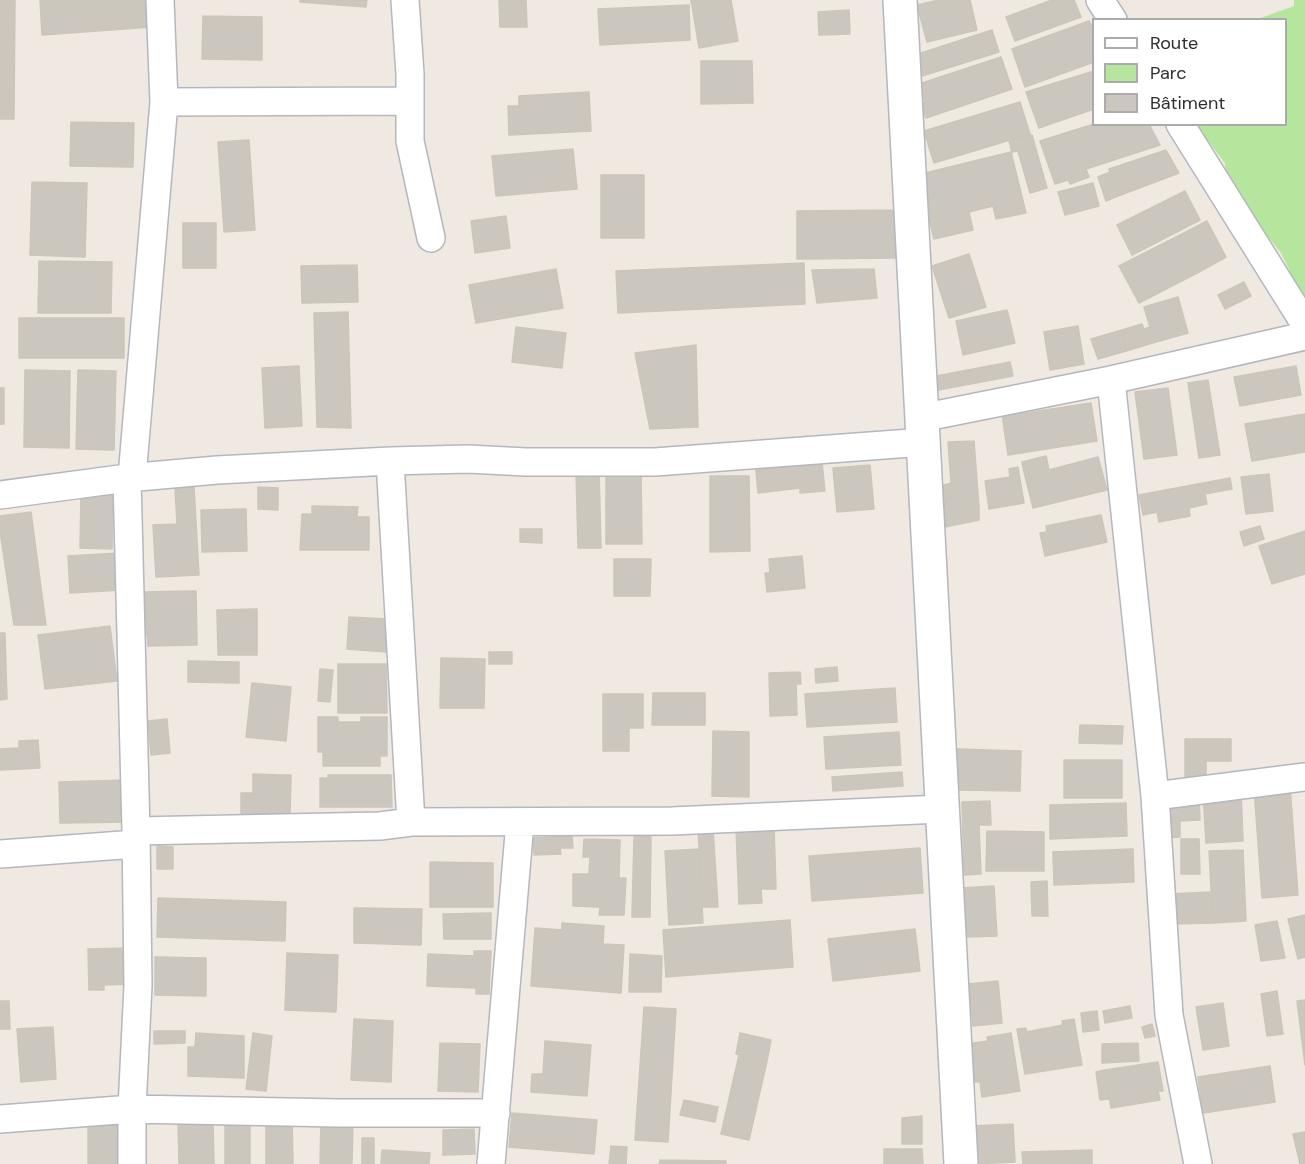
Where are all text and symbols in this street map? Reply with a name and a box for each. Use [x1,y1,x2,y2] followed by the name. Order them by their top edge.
[1092,18,1287,126] legend
[1150,31,1198,55] text: Route
[1150,61,1186,85] text: Parc
[1150,91,1225,115] text: Bâtiment

